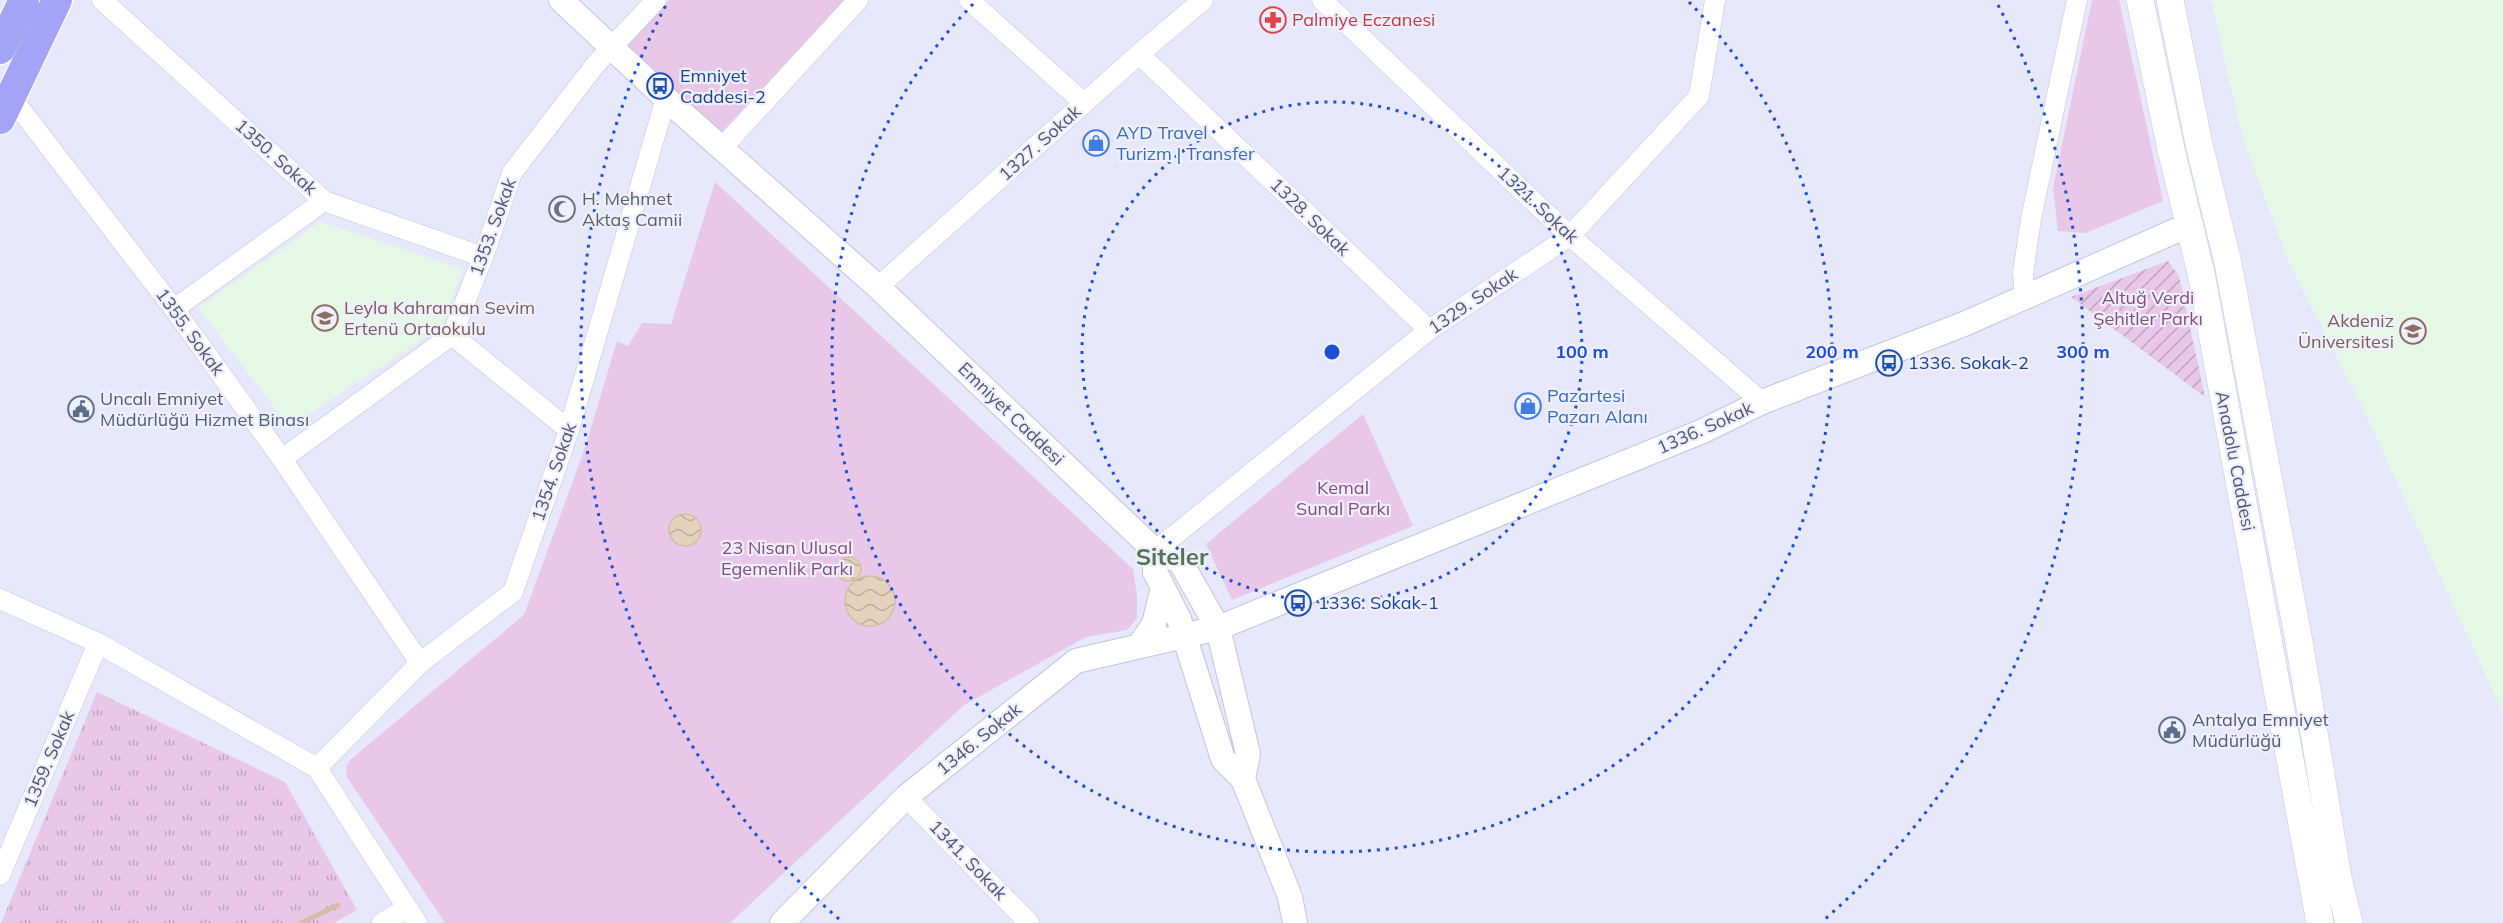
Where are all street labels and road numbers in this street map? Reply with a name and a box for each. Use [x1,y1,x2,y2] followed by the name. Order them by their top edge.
[994,99,1086,186] street label: 1327. Sokak
[230,114,323,200] street label: 1350. Sokak
[1493,161,1584,249] street label: 1321. Sokak
[1265,173,1356,261] street label: 1328. Sokak
[464,174,521,279] street label: 1353. Sokak
[1424,262,1522,339] street label: 1329. Sokak
[151,283,230,381] street label: 1355. Sokak
[953,357,1069,470] street label: Emniyet Caddesi
[2211,389,2260,533] street label: Anadolu Caddesi
[1653,396,1757,459] street label: 1336. Sokak
[526,419,581,524] street label: 1354. Sokak
[932,697,1026,780] street label: 1346. Sokak
[18,706,79,811] street label: 1359. Sokak
[924,815,1013,905] street label: 1341. Sokak

